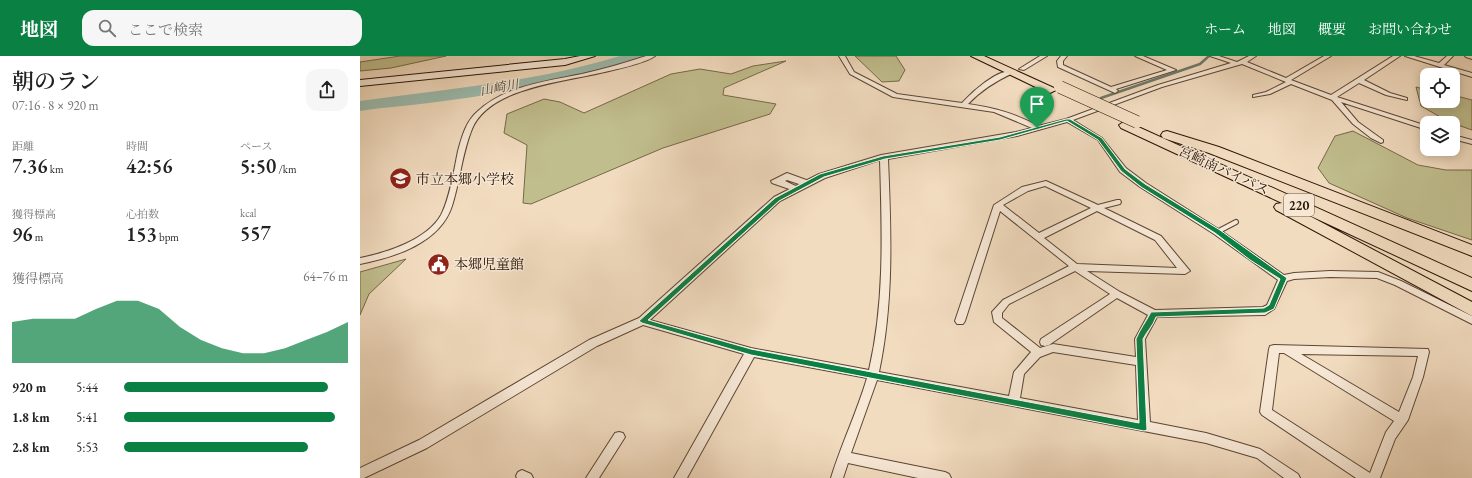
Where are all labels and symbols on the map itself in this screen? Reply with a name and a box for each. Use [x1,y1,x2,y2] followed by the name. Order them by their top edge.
[478,75,522,99] water label: 山崎川
[1020,87,1054,128] pin
[1176,141,1272,199] street label: 宮崎南バイパス
[387,166,413,192] school or university icon: 市立本郷小学校
[416,170,514,188] place label: 市立本郷小学校
[1284,194,1314,216] road number: 220
[426,251,452,277] public building icon: 本郷児童館
[454,255,524,273] place label: 本郷児童館

